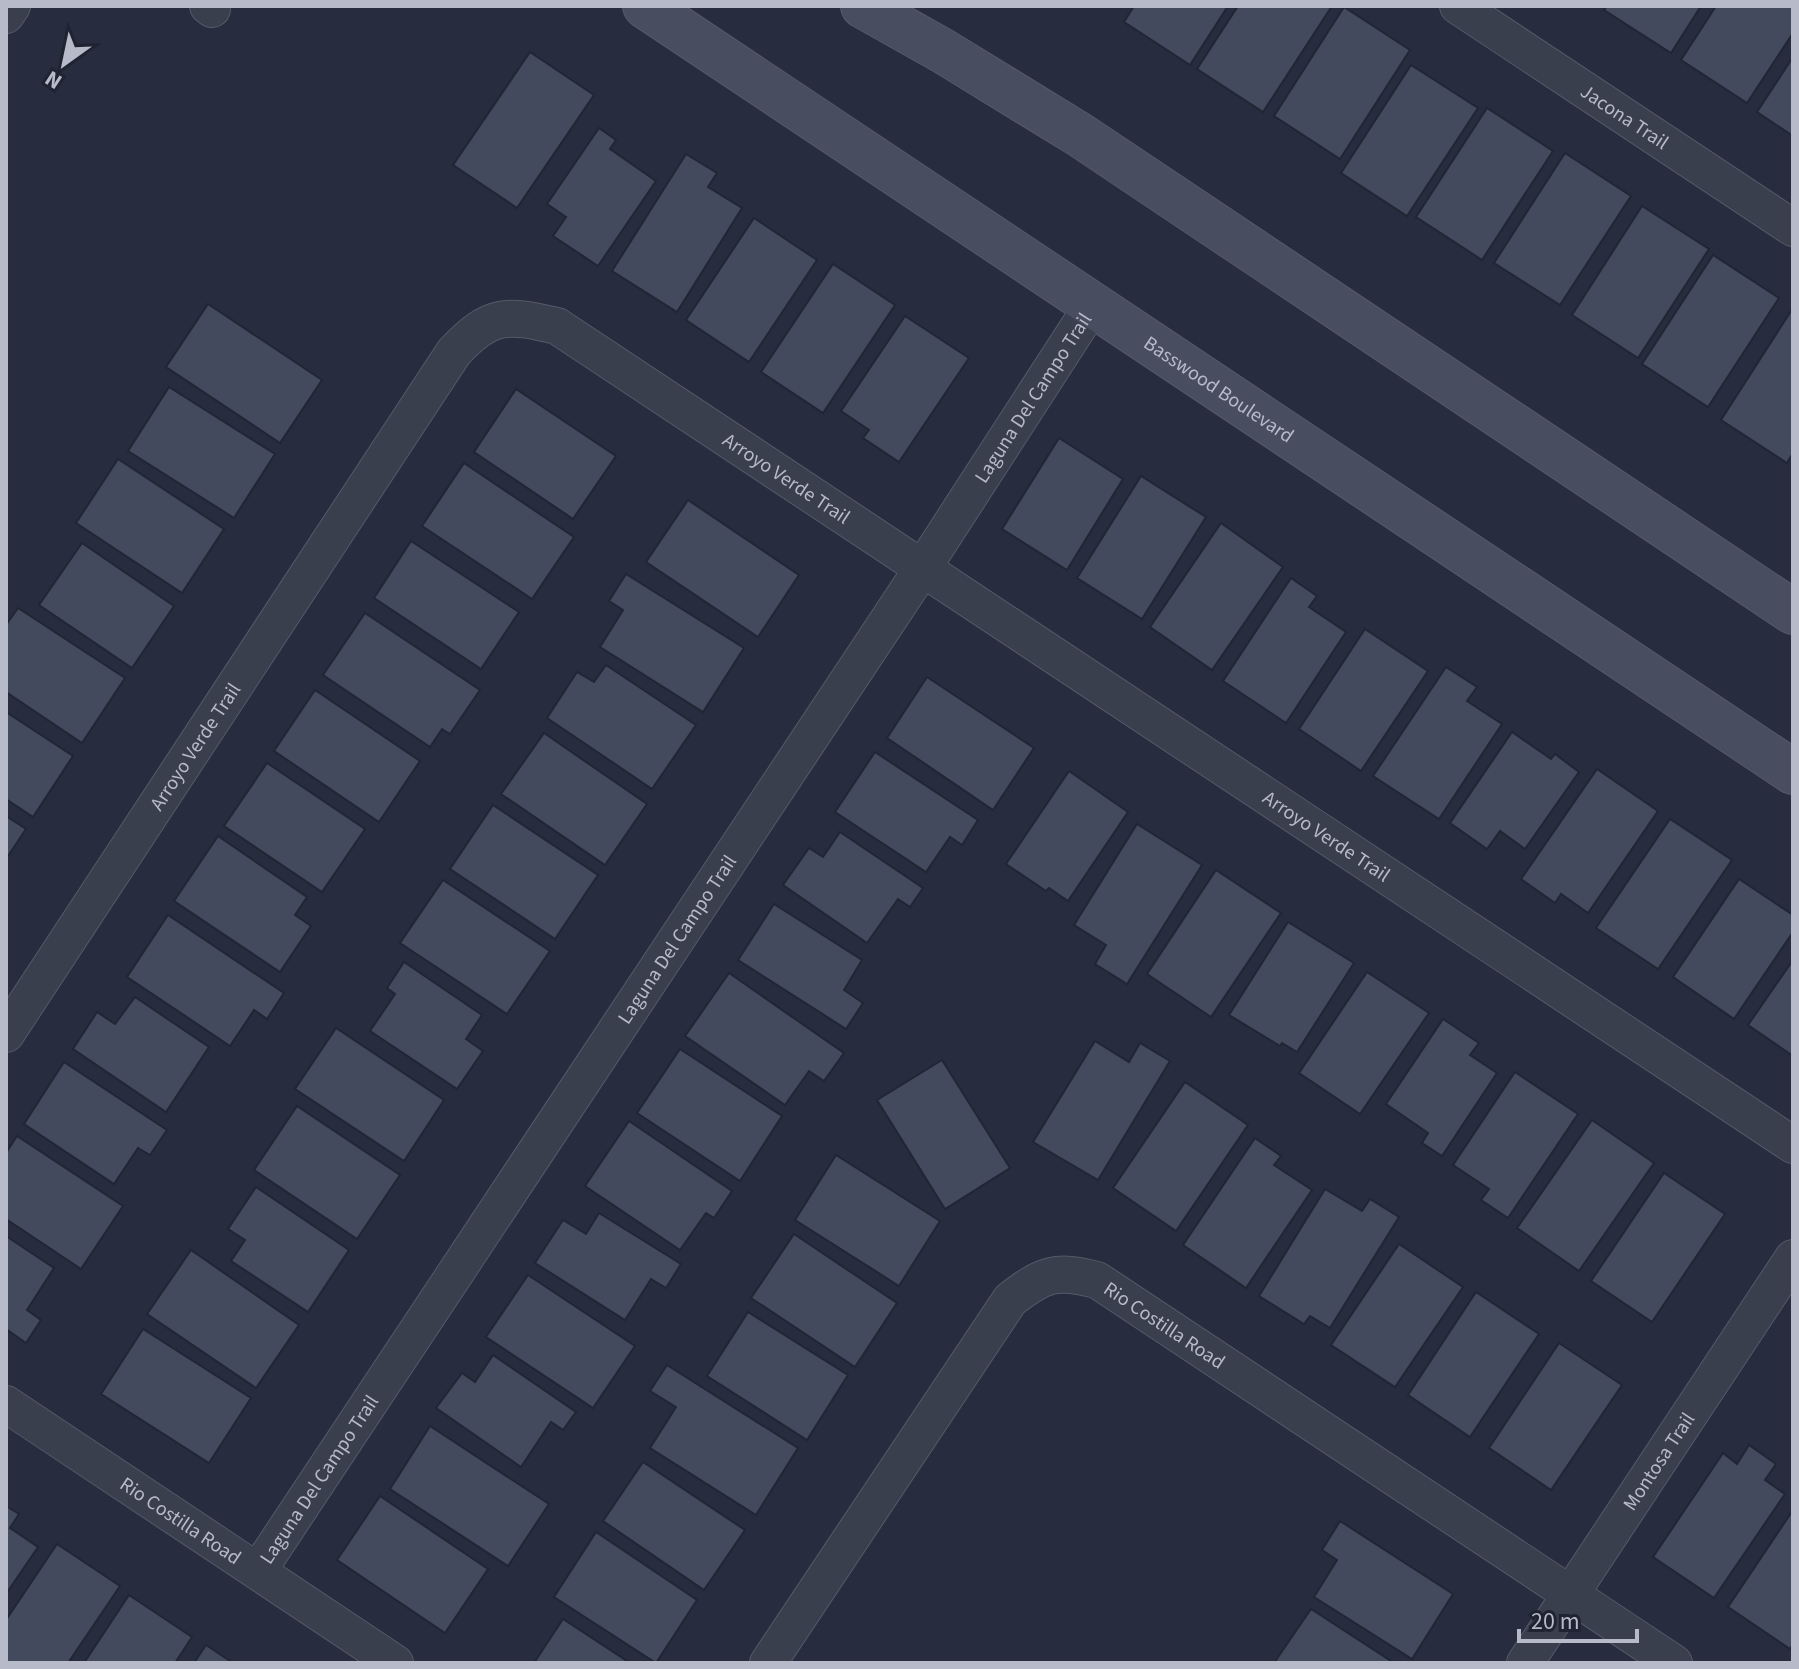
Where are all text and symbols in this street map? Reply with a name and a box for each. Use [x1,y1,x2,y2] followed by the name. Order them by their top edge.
[24,24,104,104] north arrow
[39,63,69,97] text: N
[1574,78,1674,157] street label: Jacona Trail
[968,308,1099,489] street label: Laguna Del Campo Trail
[1138,330,1299,450] street label: Basswood Boulevard
[717,427,855,531] street label: Arroyo Verde Trail
[143,678,248,816] street label: Arroyo Verde Trail
[1257,784,1395,889] street label: Arroyo Verde Trail
[611,850,744,1030] street label: Laguna Del Campo Trail
[1098,1275,1230,1376] street label: Rio Costilla Road
[253,1390,386,1570] street label: Laguna Del Campo Trail
[1617,1407,1702,1516] street label: Montosa Trail
[114,1471,246,1572] street label: Rio Costilla Road
[1519,1593,1637,1643] scale bar
[1531,1604,1580,1639] text: 20 m

